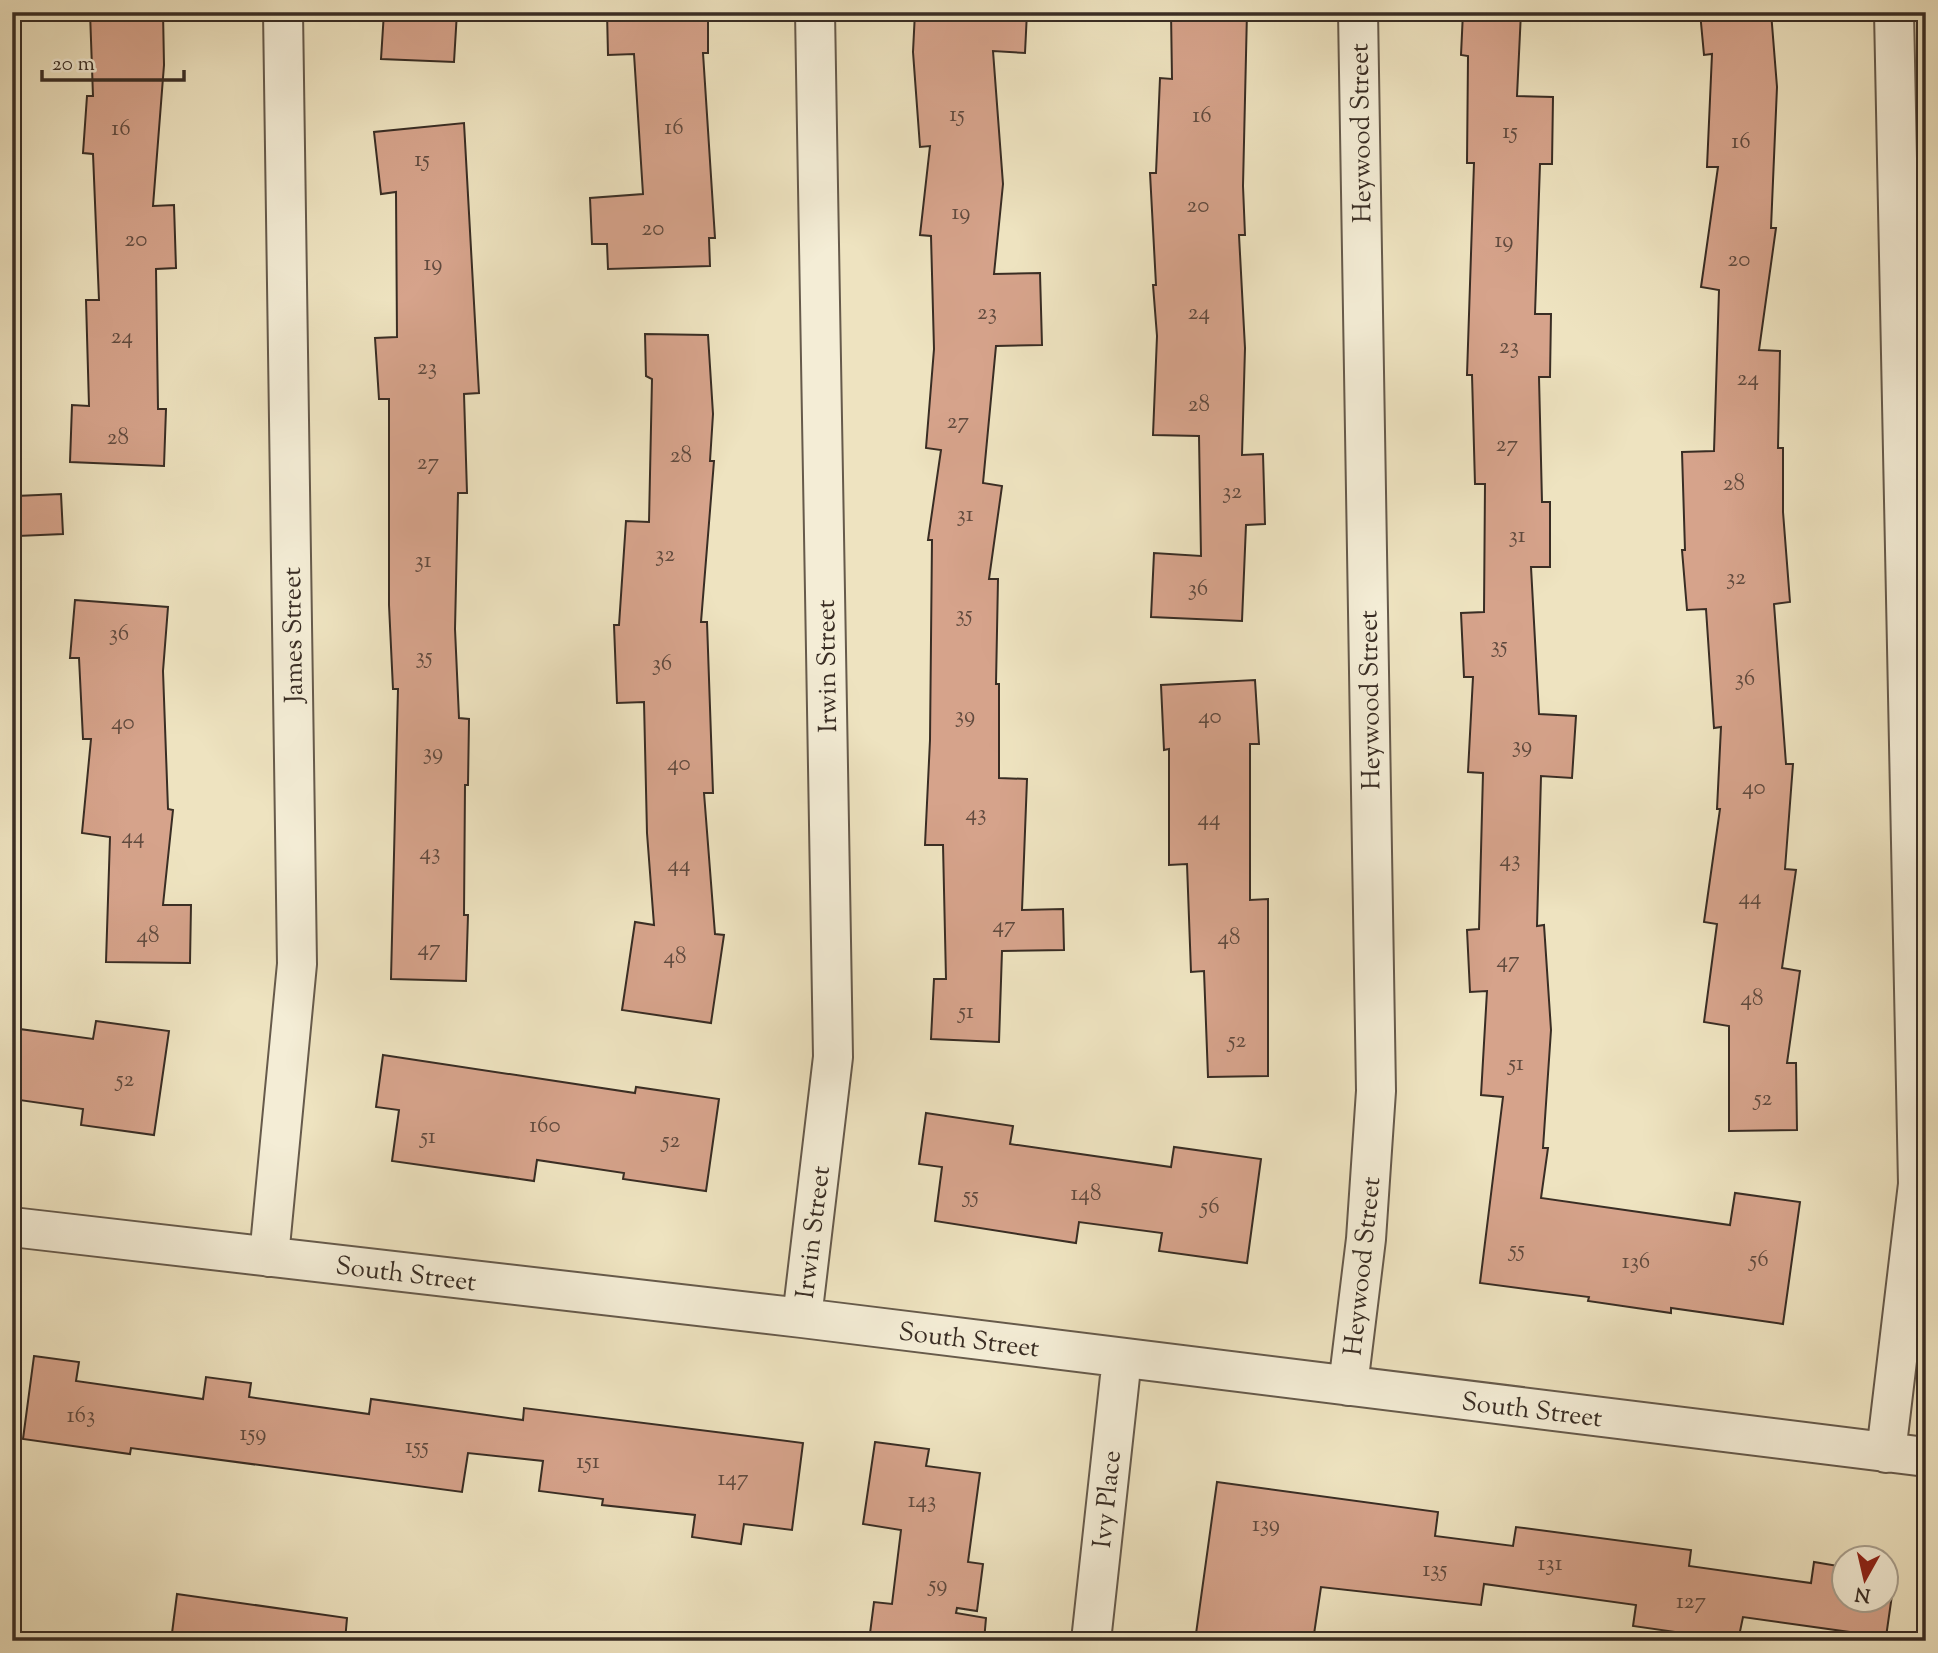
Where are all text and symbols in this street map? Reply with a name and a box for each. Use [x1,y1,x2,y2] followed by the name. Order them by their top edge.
[42,38,184,82] scale bar
[1342,43,1383,223] street label: Heywood Street
[52,50,95,80] text: 20 m
[949,99,965,132] house number: 15
[1192,100,1212,133] house number: 16
[664,112,684,145] house number: 16
[111,113,131,146] house number: 16
[1502,116,1518,149] house number: 15
[1731,126,1751,159] house number: 16
[414,144,430,177] house number: 15
[1187,190,1209,223] house number: 20
[952,197,970,230] house number: 19
[642,213,664,246] house number: 20
[125,224,147,257] house number: 20
[1495,225,1513,258] house number: 19
[1728,244,1750,277] house number: 20
[424,248,442,281] house number: 19
[977,297,997,330] house number: 23
[1188,297,1210,330] house number: 24
[111,321,133,354] house number: 24
[1499,331,1519,364] house number: 23
[417,352,437,385] house number: 23
[1737,363,1759,396] house number: 24
[1188,389,1210,422] house number: 28
[947,406,970,439] house number: 27
[107,422,129,455] house number: 28
[1496,429,1519,462] house number: 27
[670,440,692,473] house number: 28
[417,447,440,480] house number: 27
[1723,468,1745,501] house number: 28
[1222,476,1242,509] house number: 32
[956,499,974,532] house number: 31
[1508,520,1526,553] house number: 31
[655,539,675,572] house number: 32
[414,545,432,578] house number: 31
[1726,562,1746,595] house number: 32
[275,567,314,705] street label: James Street
[1188,573,1208,606] house number: 36
[809,599,848,733] street label: Irwin Street
[955,599,973,632] house number: 35
[1351,610,1392,790] street label: Heywood Street
[109,618,129,651] house number: 36
[1490,630,1508,663] house number: 35
[415,641,433,674] house number: 35
[652,648,672,681] house number: 36
[1735,663,1755,696] house number: 36
[955,700,975,733] house number: 39
[1198,701,1222,734] house number: 40
[111,707,135,740] house number: 40
[1512,730,1532,763] house number: 39
[423,737,443,770] house number: 39
[667,748,691,781] house number: 40
[1742,772,1766,805] house number: 40
[966,798,986,831] house number: 43
[1197,803,1221,836] house number: 44
[121,821,145,854] house number: 44
[420,837,440,870] house number: 43
[1500,844,1520,877] house number: 43
[667,849,691,882] house number: 44
[1738,882,1762,915] house number: 44
[992,910,1016,943] house number: 47
[136,920,160,953] house number: 48
[1217,922,1241,955] house number: 48
[417,933,441,966] house number: 47
[663,941,687,974] house number: 48
[1496,945,1520,978] house number: 47
[1740,983,1764,1016] house number: 48
[956,996,974,1029] house number: 51
[1226,1025,1247,1058] house number: 52
[1506,1048,1524,1081] house number: 51
[114,1064,135,1097] house number: 52
[1752,1083,1773,1116] house number: 52
[529,1110,561,1143] house number: 160
[418,1121,436,1154] house number: 51
[660,1125,681,1158] house number: 52
[788,1164,841,1301] street label: Irwin Street
[1336,1175,1391,1358] street label: Heywood Street
[1071,1178,1101,1211] house number: 148
[961,1180,979,1213] house number: 55
[1198,1191,1220,1224] house number: 56
[1507,1234,1525,1267] house number: 55
[1747,1244,1769,1277] house number: 56
[1622,1246,1650,1279] house number: 136
[333,1248,478,1302] street label: South Street
[896,1314,1041,1368] street label: South Street
[1459,1384,1604,1438] street label: South Street
[67,1400,95,1433] house number: 163
[240,1418,266,1451] house number: 159
[405,1431,429,1464] house number: 155
[576,1446,600,1479] house number: 151
[1085,1449,1132,1550] street label: Ivy Place
[718,1463,749,1496] house number: 147
[908,1485,936,1518] house number: 143
[1252,1509,1280,1542] house number: 139
[1829,1544,1899,1614] north arrow
[1538,1548,1563,1581] house number: 131
[1423,1554,1448,1587] house number: 135
[926,1569,948,1602] house number: 59
[1854,1579,1872,1608] text: N
[1676,1586,1707,1619] house number: 127

